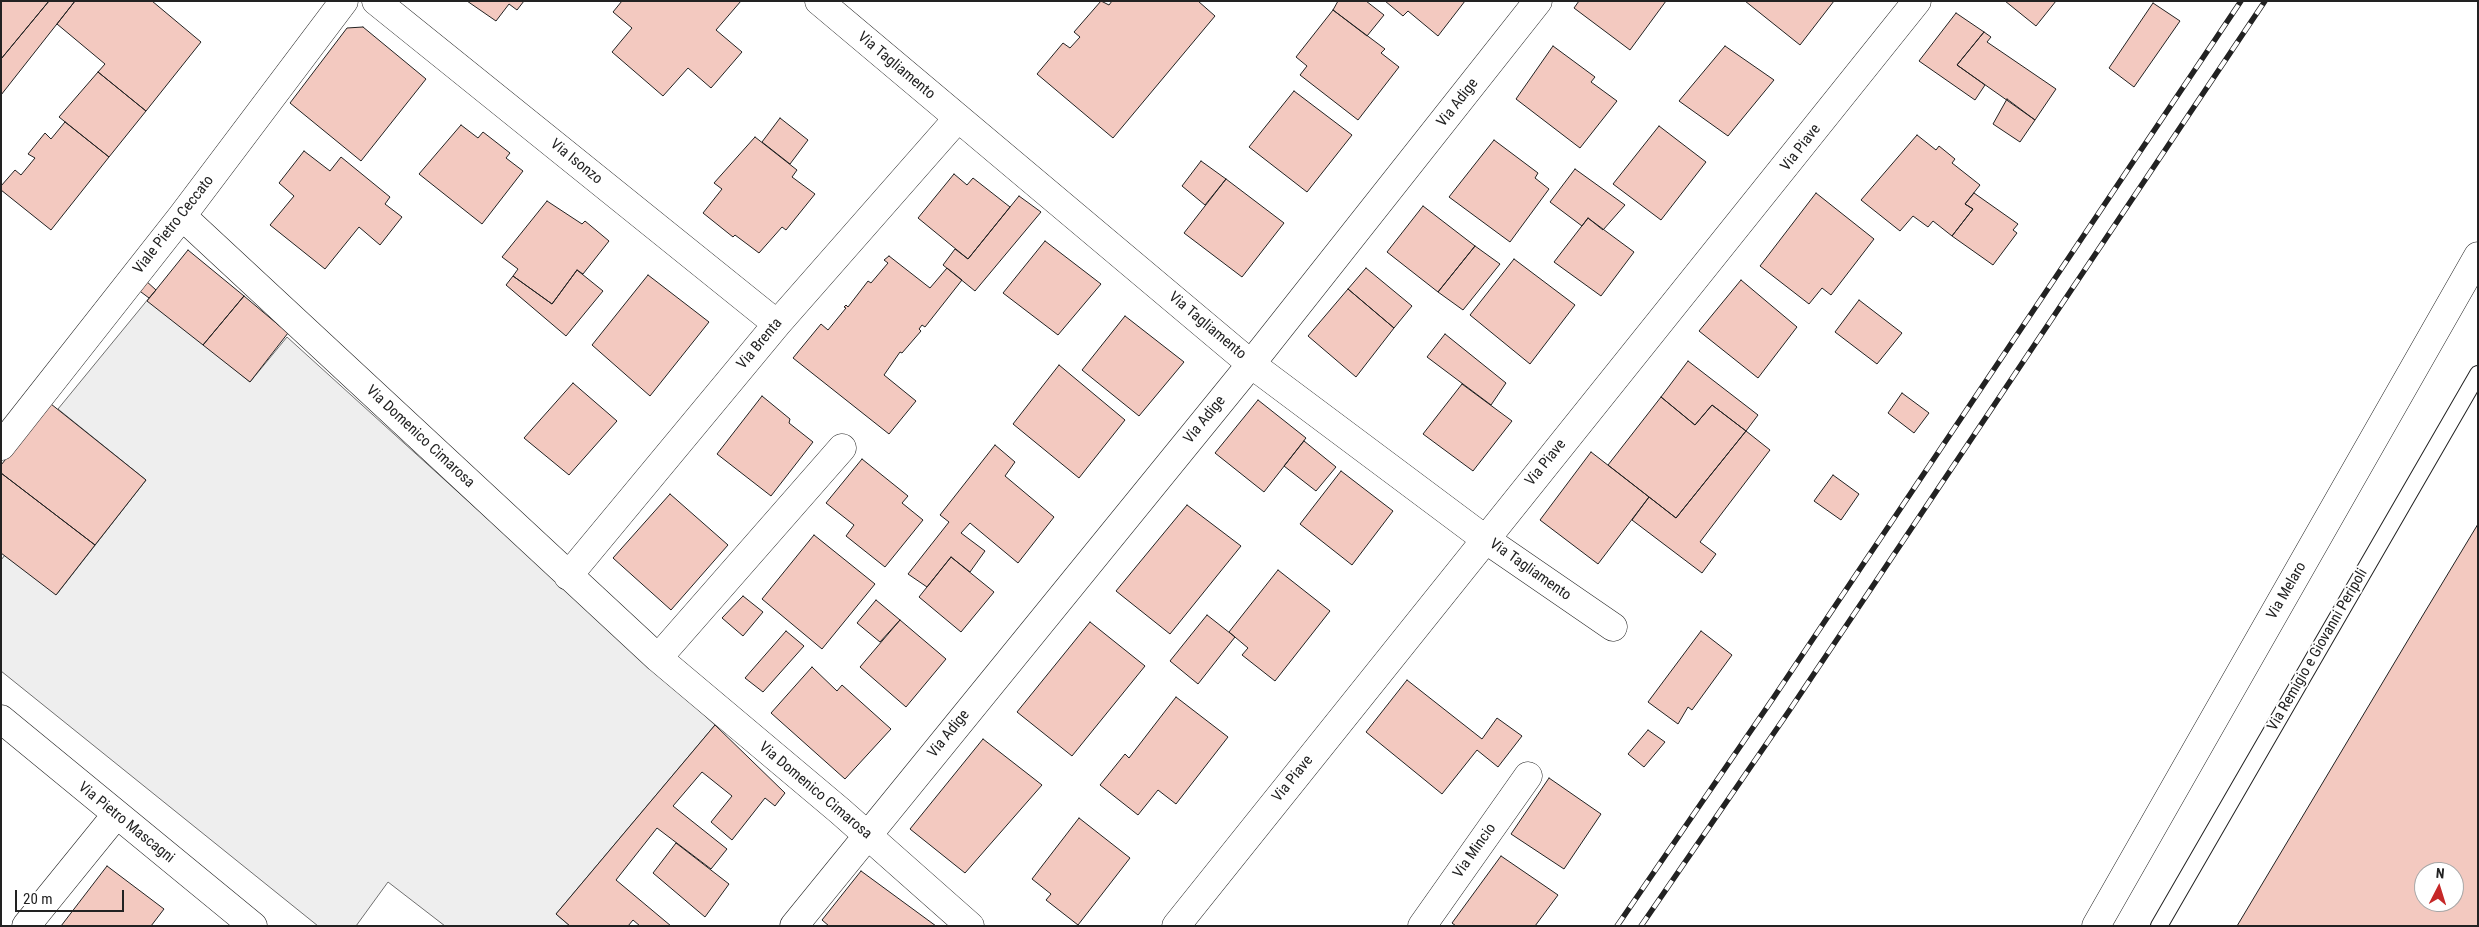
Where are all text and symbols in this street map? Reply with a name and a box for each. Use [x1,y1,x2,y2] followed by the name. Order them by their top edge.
[854,28,938,104] street label: Via Tagliamento
[1434,75,1482,131] street label: Via Adige
[1777,121,1825,175] street label: Via Piave
[546,136,606,188] street label: Via Isonzo
[130,172,218,278] street label: Viale Pietro Ceccato
[1165,288,1249,364] street label: Via Tagliamento
[733,315,787,373] street label: Via Brenta
[362,382,478,492] street label: Via Domenico Cimarosa
[1180,392,1230,448] street label: Via Adige
[1522,436,1570,490] street label: Via Piave
[1486,535,1574,605] street label: Via Tagliamento
[2263,559,2311,623] street label: Via Melaro
[2264,566,2372,734] street label: Via Remigio e Giovanni Peripoli
[924,706,974,762] street label: Via Adige
[755,738,875,844] street label: Via Domenico Cimarosa
[1269,752,1317,806] street label: Via Piave
[74,779,178,867] street label: Via Pietro Mascagni
[1450,820,1500,882] street label: Via Mincio
[2414,862,2464,912] north arrow
[2435,865,2445,881] text: N
[18,880,126,912] scale bar
[23,890,53,908] text: 20 m

